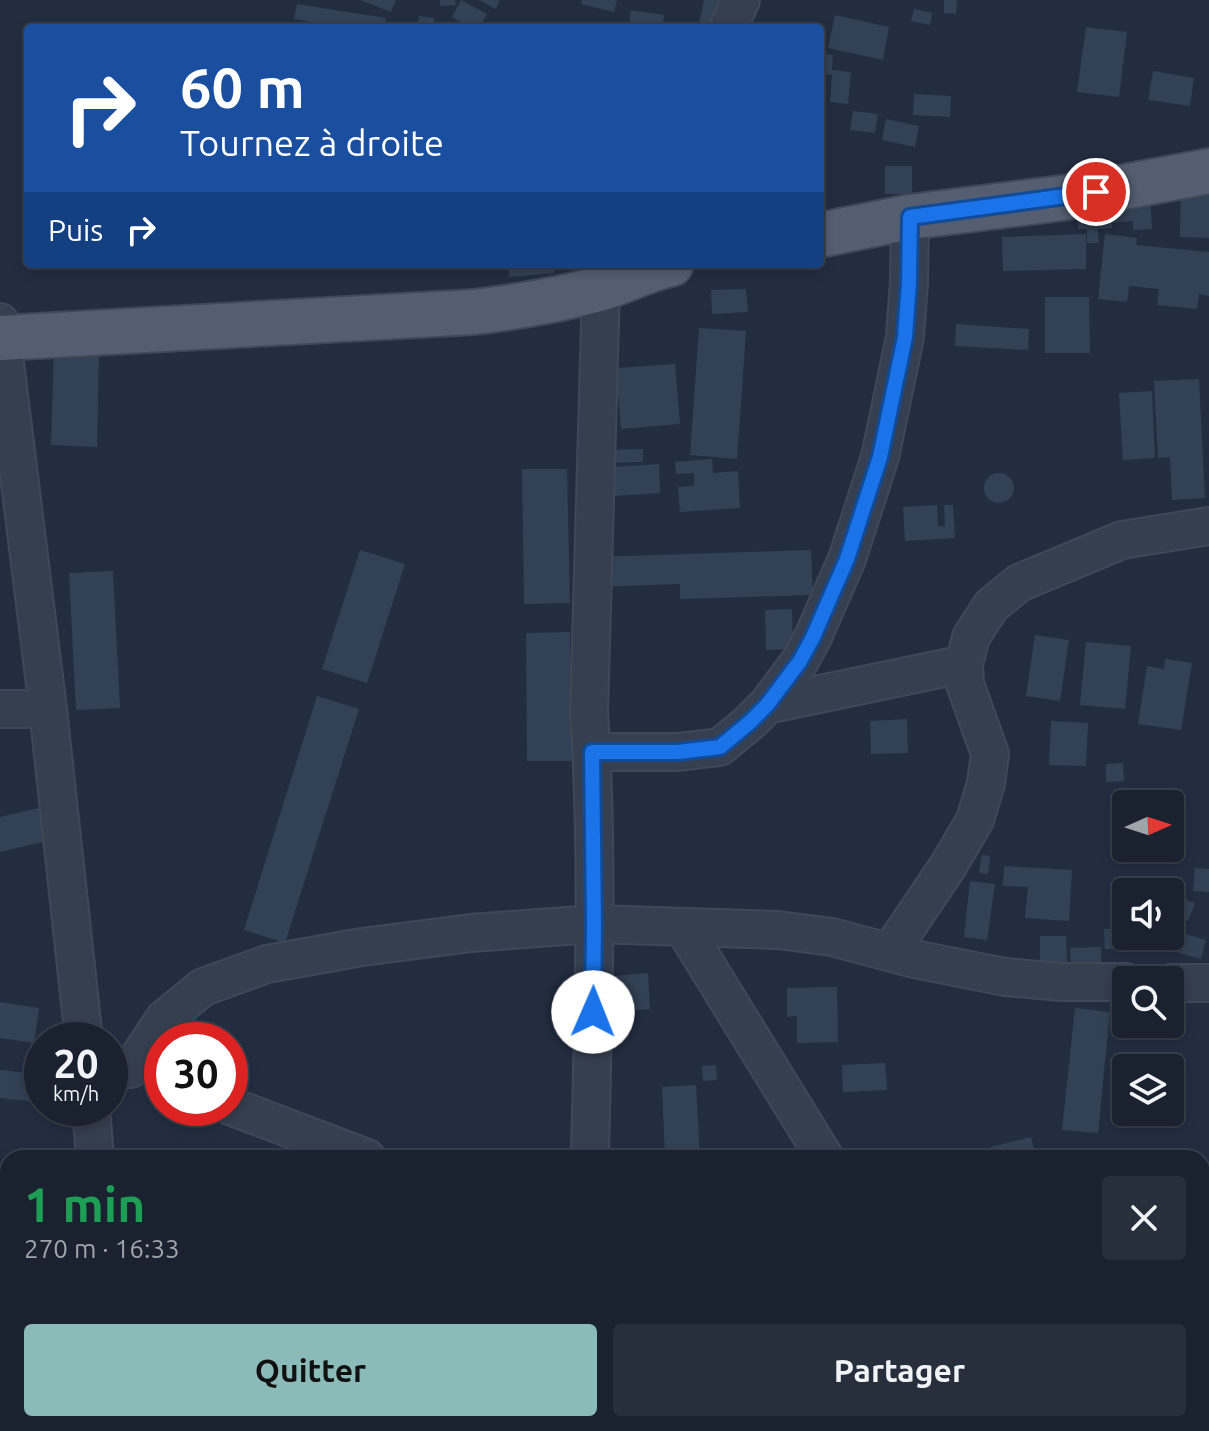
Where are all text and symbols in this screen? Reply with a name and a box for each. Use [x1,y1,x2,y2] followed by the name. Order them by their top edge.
[48,56,152,160] icon: right
[180,56,305,119] text: 60 m
[180,122,444,163] text: Tournez à droite
[1062,158,1130,226] pin
[1074,170,1118,214] icon: arrive
[119,208,163,252] icon: right
[48,213,103,247] text: Puis
[1112,790,1184,862] north arrow
[1112,790,1184,1126] map controls
[1112,878,1184,950] button: sound
[1112,966,1184,1038] button: search
[551,970,635,1054] position arrow
[144,1022,248,1126] speed limit sign: 30
[53,1041,99,1086] text: 20
[1112,1054,1184,1126] button: layers
[53,1082,99,1105] text: km/h
[1102,1176,1186,1260] button: close
[24,1177,145,1231] text: 1 min
[24,1234,180,1263] text: 270 m · 16:33
[24,1324,597,1416] button: Quitter
[613,1324,1186,1416] button: Partager

